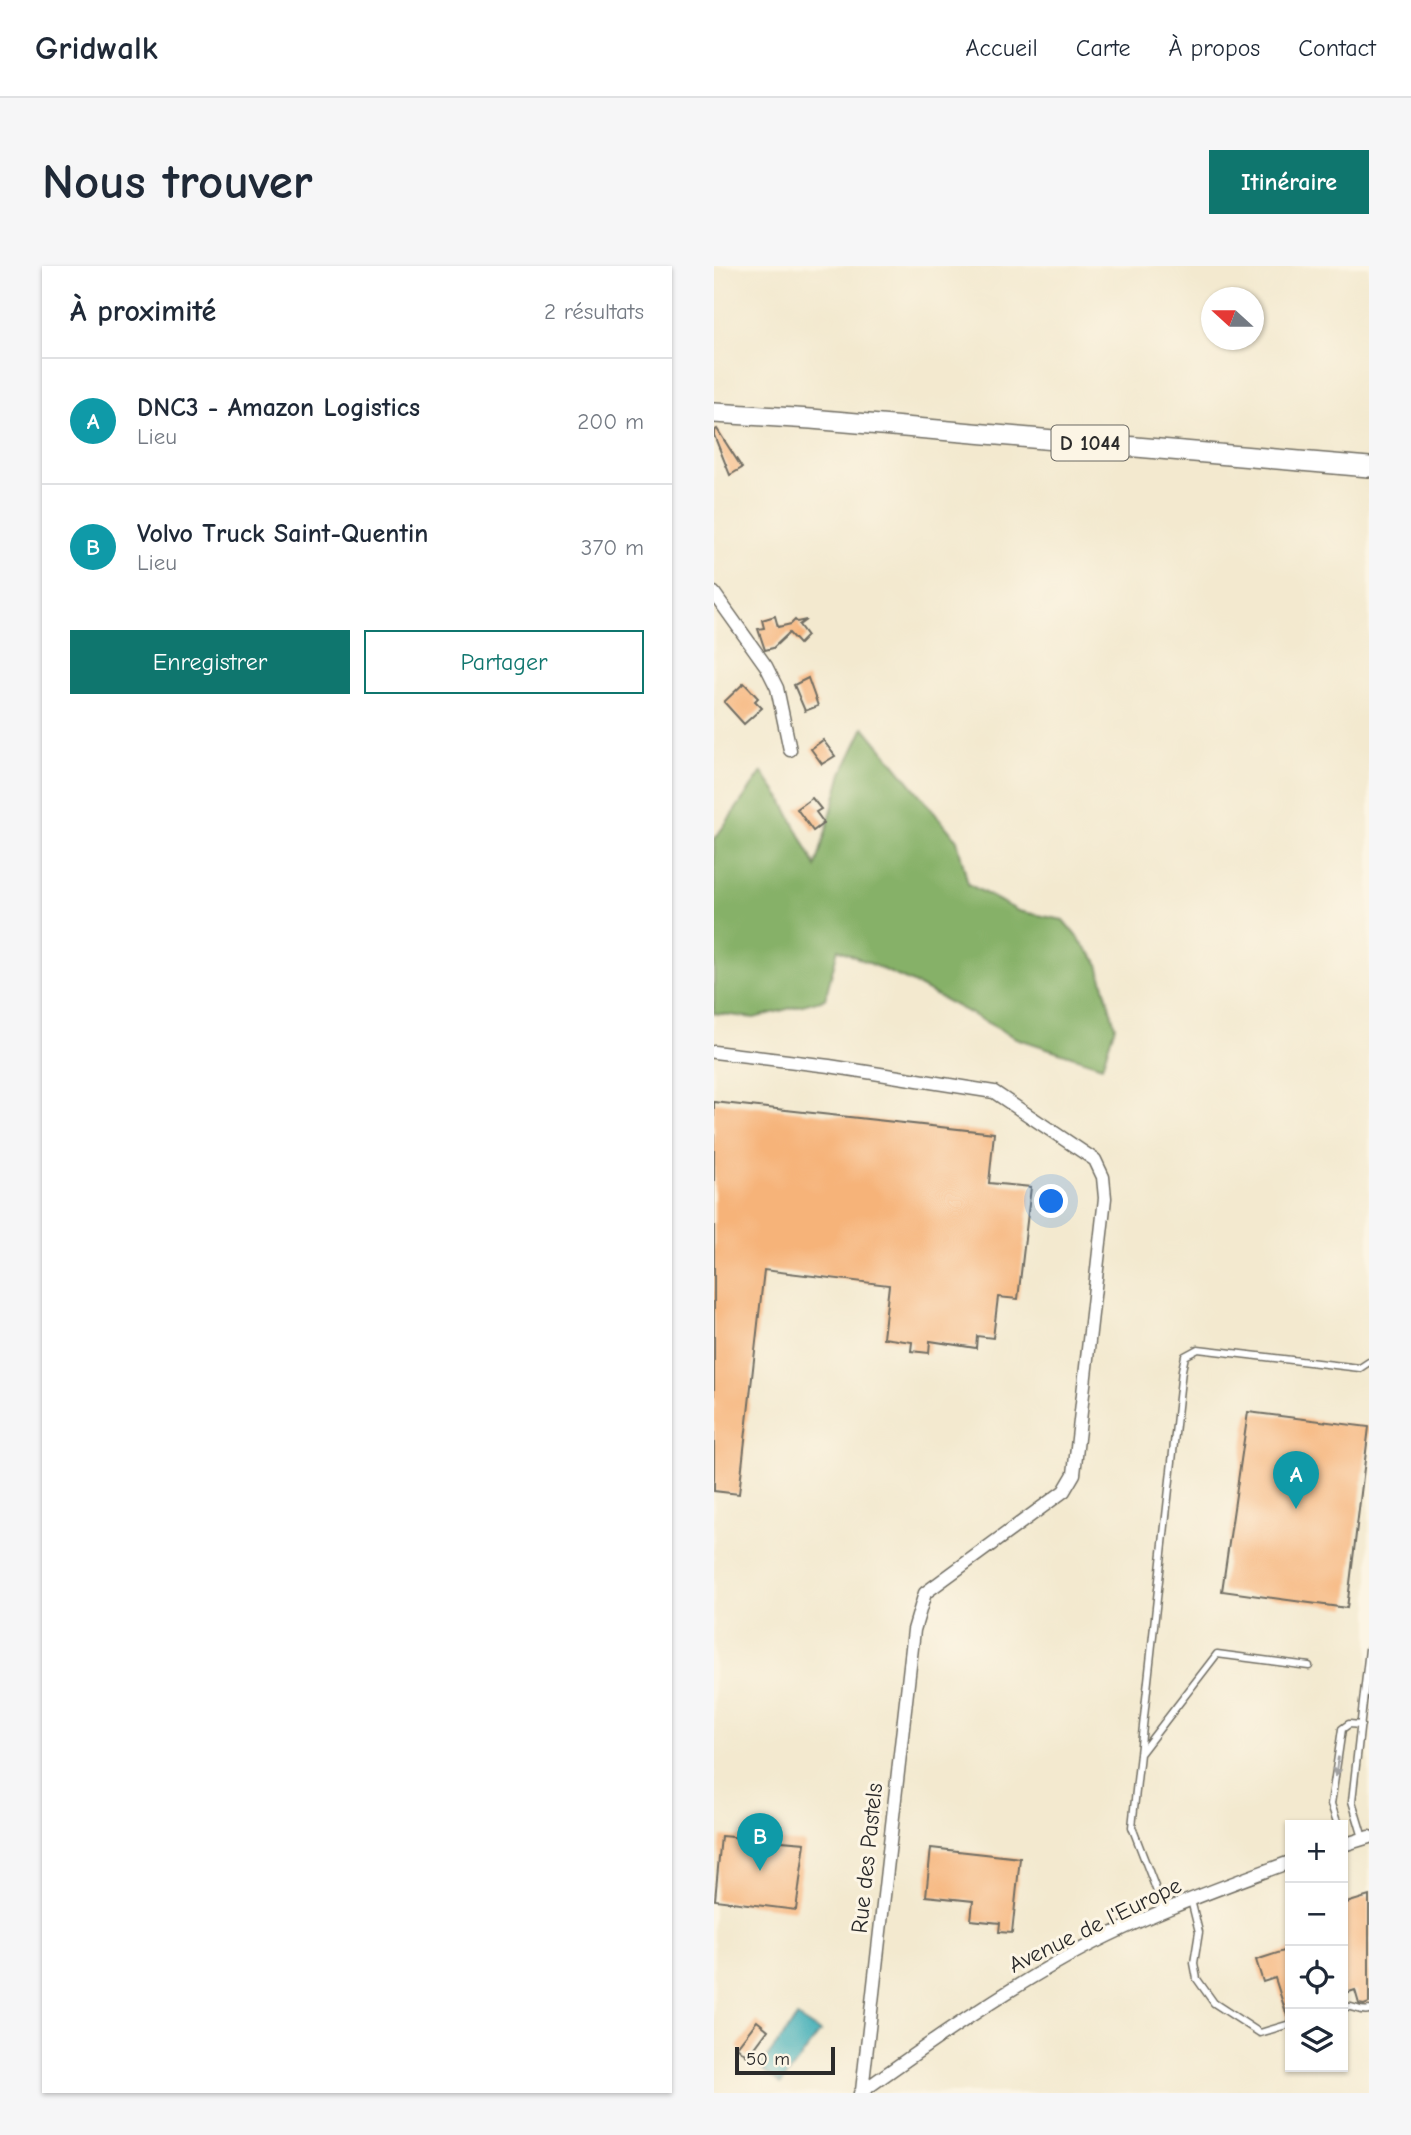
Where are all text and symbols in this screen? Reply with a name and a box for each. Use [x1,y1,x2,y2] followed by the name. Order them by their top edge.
[35,29,158,67] text: Gridwalk
[966,34,1038,62] text: Accueil
[1076,34,1131,62] text: Carte
[1169,34,1260,62] text: À propos
[1298,34,1376,62] text: Contact
[1209,150,1369,214] button: Itinéraire
[42,154,313,210] text: Nous trouver
[1201,287,1264,350] north arrow
[70,294,216,329] text: À proximité
[544,298,644,325] text: 2 résultats
[137,393,420,423] text: DNC3 - Amazon Logistics
[87,408,99,435] text: A
[577,408,644,435] text: 200 m
[137,423,177,450] text: Lieu
[1052,426,1128,460] road number: D 1044
[137,519,428,549] text: Volvo Truck Saint-Quentin
[86,534,100,561] text: B
[581,534,644,561] text: 370 m
[137,549,177,576] text: Lieu
[70,630,350,694] button: Enregistrer
[364,630,644,694] button: Partager
[1034,1184,1068,1218] your location
[1273,1451,1319,1509] pin: A
[1331,1756,1342,1778] one-way arrow
[846,1781,888,1935] street label: Rue des Pastels
[737,1813,783,1871] pin: B
[1285,1820,1348,2072] map controls
[1285,1820,1348,1883] button: +
[1004,1871,1186,1979] street label: Avenue de l'Europe
[1285,1883,1348,1946] button: −
[1285,1946,1348,2009] button: locate
[1285,2009,1348,2072] button: layers
[735,2044,835,2076] scale bar
[746,2048,790,2070] text: 50 m

